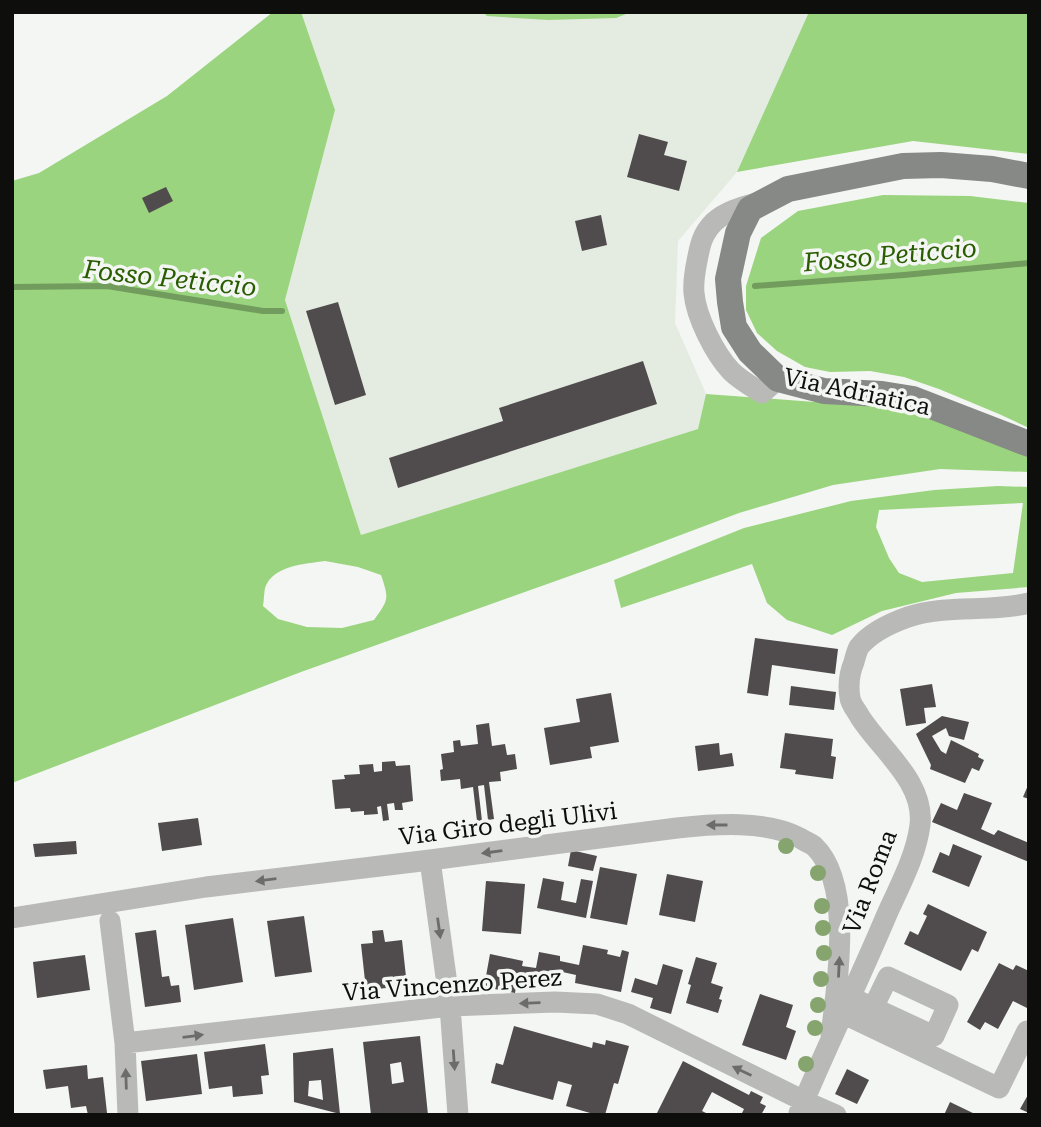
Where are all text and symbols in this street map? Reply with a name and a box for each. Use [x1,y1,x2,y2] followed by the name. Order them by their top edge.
[801,232,978,278] water label: Fosso Peticcio
[81,254,258,302] water label: Fosso Peticcio
[781,363,933,421] street label: Via Adriatica
[397,797,619,851] street label: Via Giro degli Ulivi
[706,819,728,831] one-way arrow
[837,826,903,938] street label: Via Roma
[480,847,502,858] one-way arrow
[255,875,277,886] one-way arrow
[434,917,445,939] one-way arrow
[833,956,844,978] one-way arrow
[341,963,563,1007] street label: Via Vincenzo Perez
[519,997,541,1008] one-way arrow
[182,1030,204,1041] one-way arrow
[449,1050,460,1072] one-way arrow
[732,1066,752,1077] one-way arrow
[121,1068,132,1090] one-way arrow

